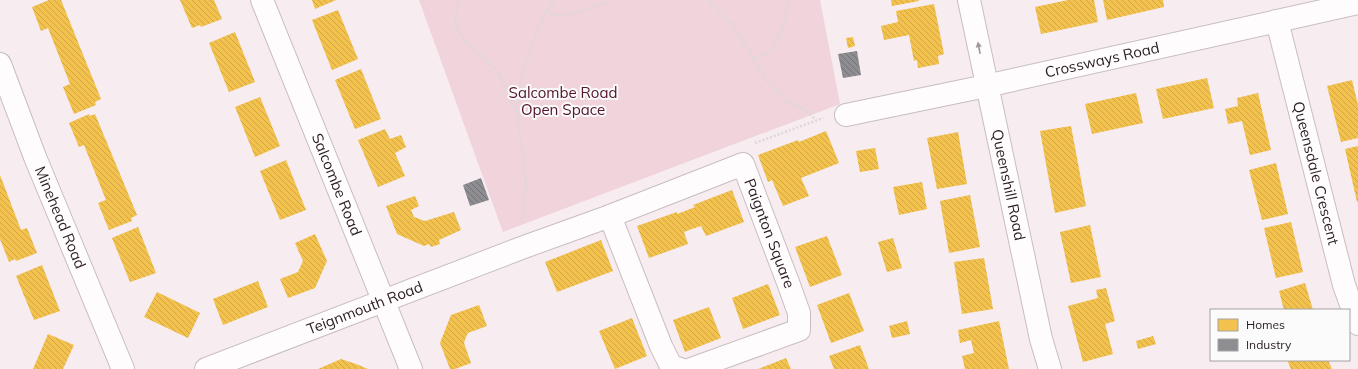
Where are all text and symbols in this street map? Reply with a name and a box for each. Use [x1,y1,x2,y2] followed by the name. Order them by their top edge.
[1043,38,1161,82] street label: Crossways Road
[975,42,981,54] one-way arrow
[509,83,617,119] park label: Salcombe Road Open Space
[1289,99,1343,247] street label: Queensdale Crescent
[988,127,1030,242] street label: Queenshill Road
[308,130,366,238] street label: Salcombe Road
[31,163,90,271] street label: Minehead Road
[740,176,799,291] street label: Paignton Square
[304,277,425,338] street label: Teignmouth Road
[1210,309,1350,361] legend
[1246,317,1285,332] text: Homes
[1246,337,1292,352] text: Industry

